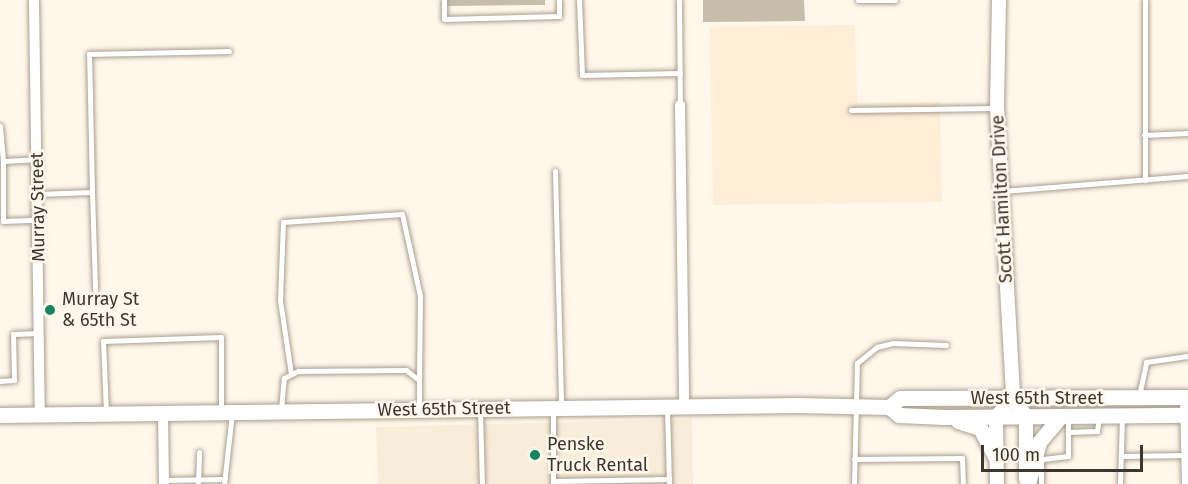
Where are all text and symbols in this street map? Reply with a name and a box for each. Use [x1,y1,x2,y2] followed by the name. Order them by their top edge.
[987,114,1017,284] street label: Scott Hamilton Drive
[26,152,50,262] street label: Murray Street
[62,289,139,332] place label: Murray St & 65th St
[43,303,57,317] marker: Murray St & 65th St
[970,387,1104,409] street label: West 65th Street
[377,397,511,421] street label: West 65th Street
[984,433,1146,471] scale bar
[547,434,648,476] place label: Penske Truck Rental
[992,444,1040,466] text: 100 m
[528,448,542,462] marker: Penske Truck Rental

